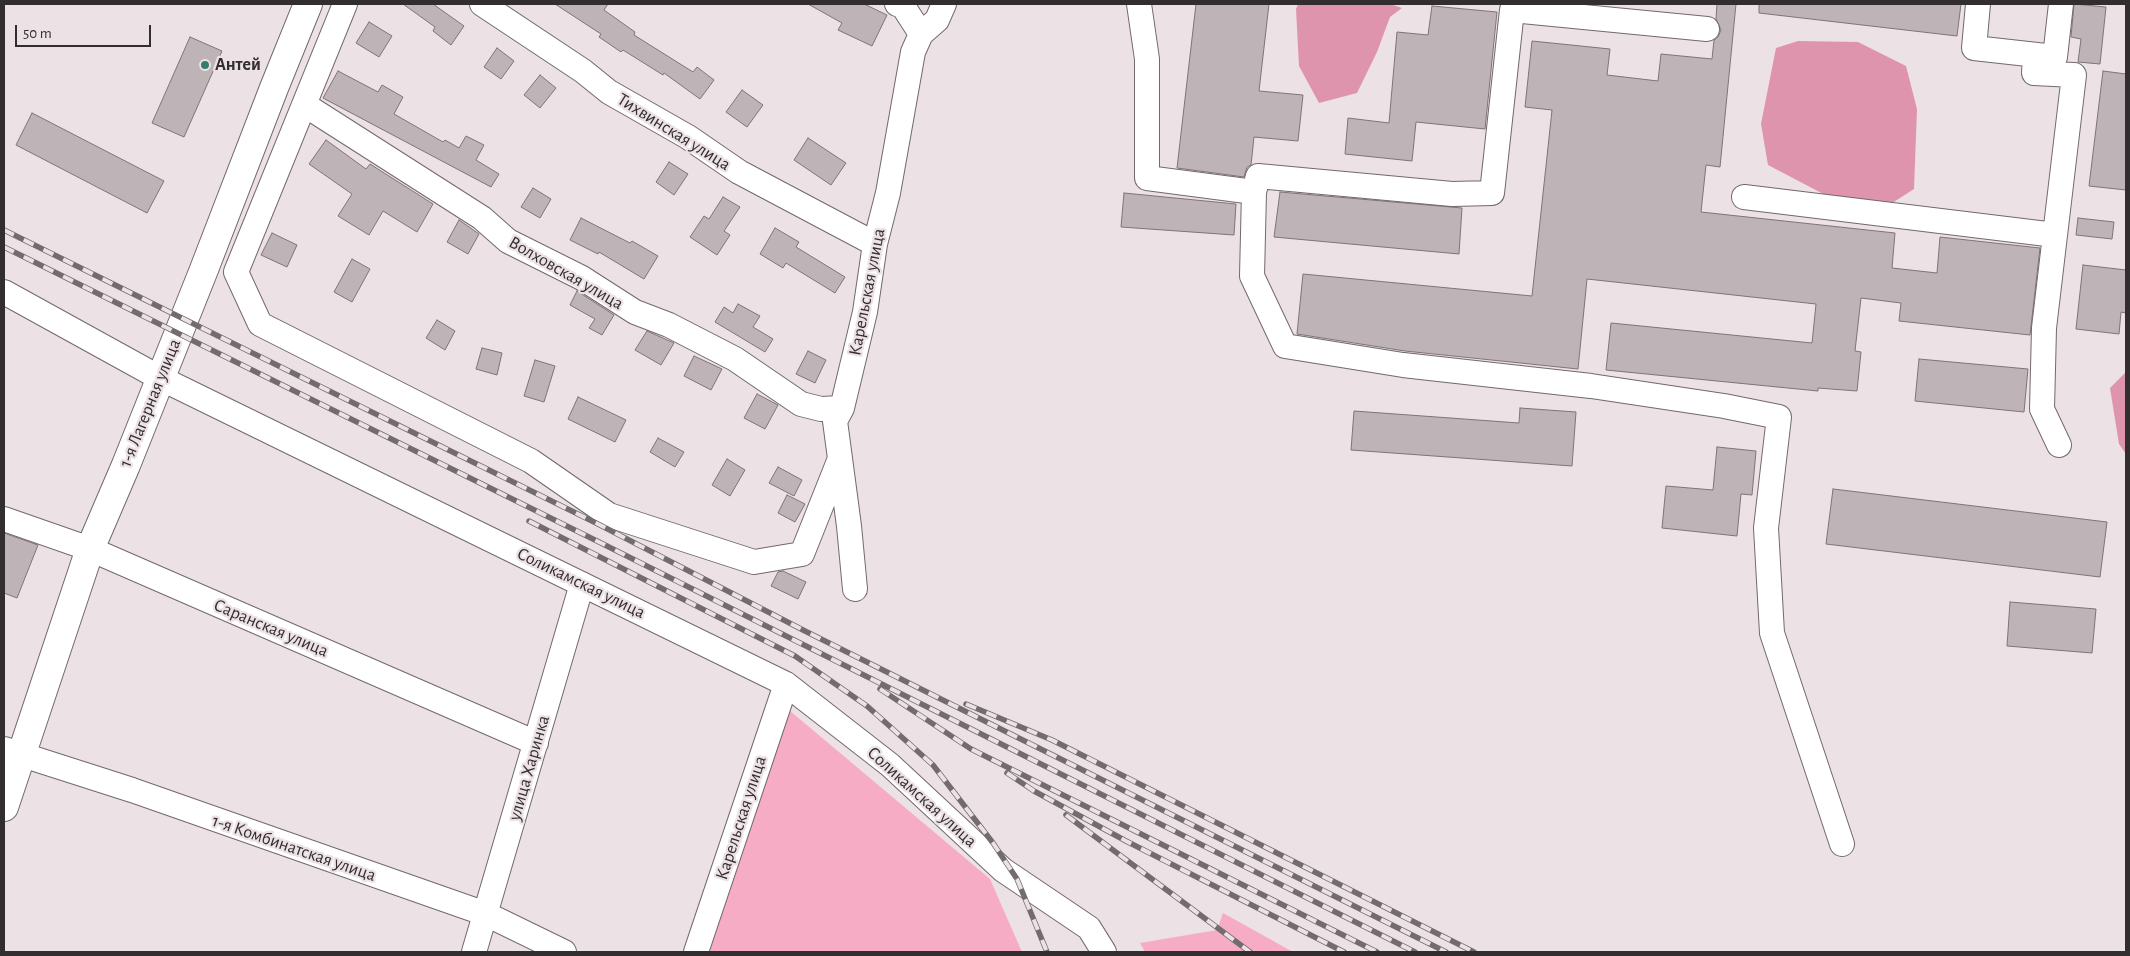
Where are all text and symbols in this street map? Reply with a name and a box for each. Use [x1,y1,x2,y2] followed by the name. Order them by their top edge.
[18,15,154,47] scale bar
[23,26,52,41] text: 50 m
[215,54,261,76] place label: Антей
[199,59,211,71] marker: Антей
[613,89,735,175] street label: Тихвинская улица
[844,227,890,357] street label: Карельская улица
[505,231,627,315] street label: Волховская улица
[114,336,186,470] street label: 1-я Лагерная улица
[513,543,649,623] street label: Соликамская улица
[210,594,332,662] street label: Саранская улица
[504,713,554,823] street label: улица Харинка
[863,742,981,852] street label: Соликамская улица
[711,753,771,883] street label: Карельская улица
[209,810,379,886] street label: 1-я Комбинатская улица

